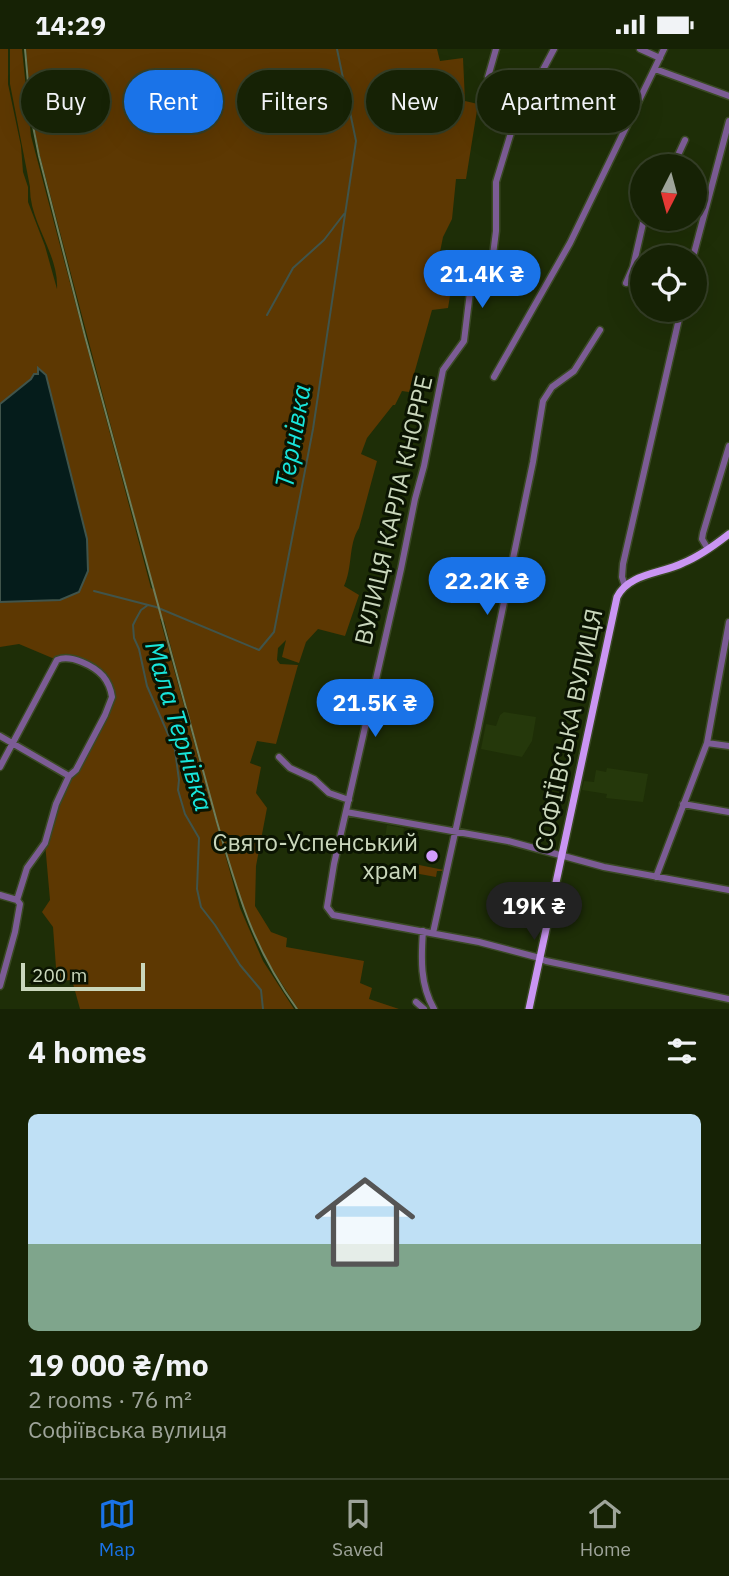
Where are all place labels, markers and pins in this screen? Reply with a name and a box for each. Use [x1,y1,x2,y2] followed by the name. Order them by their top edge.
[417,251,547,310] pin: 21.4K ₴
[422,557,552,617] pin: 22.2K ₴
[310,679,440,739] pin: 21.5K ₴
[212,826,418,886] place label: Свято-Успенський храм
[424,848,440,864] marker: Свято-Успенський храм
[485,883,583,942] pin: 19K ₴

